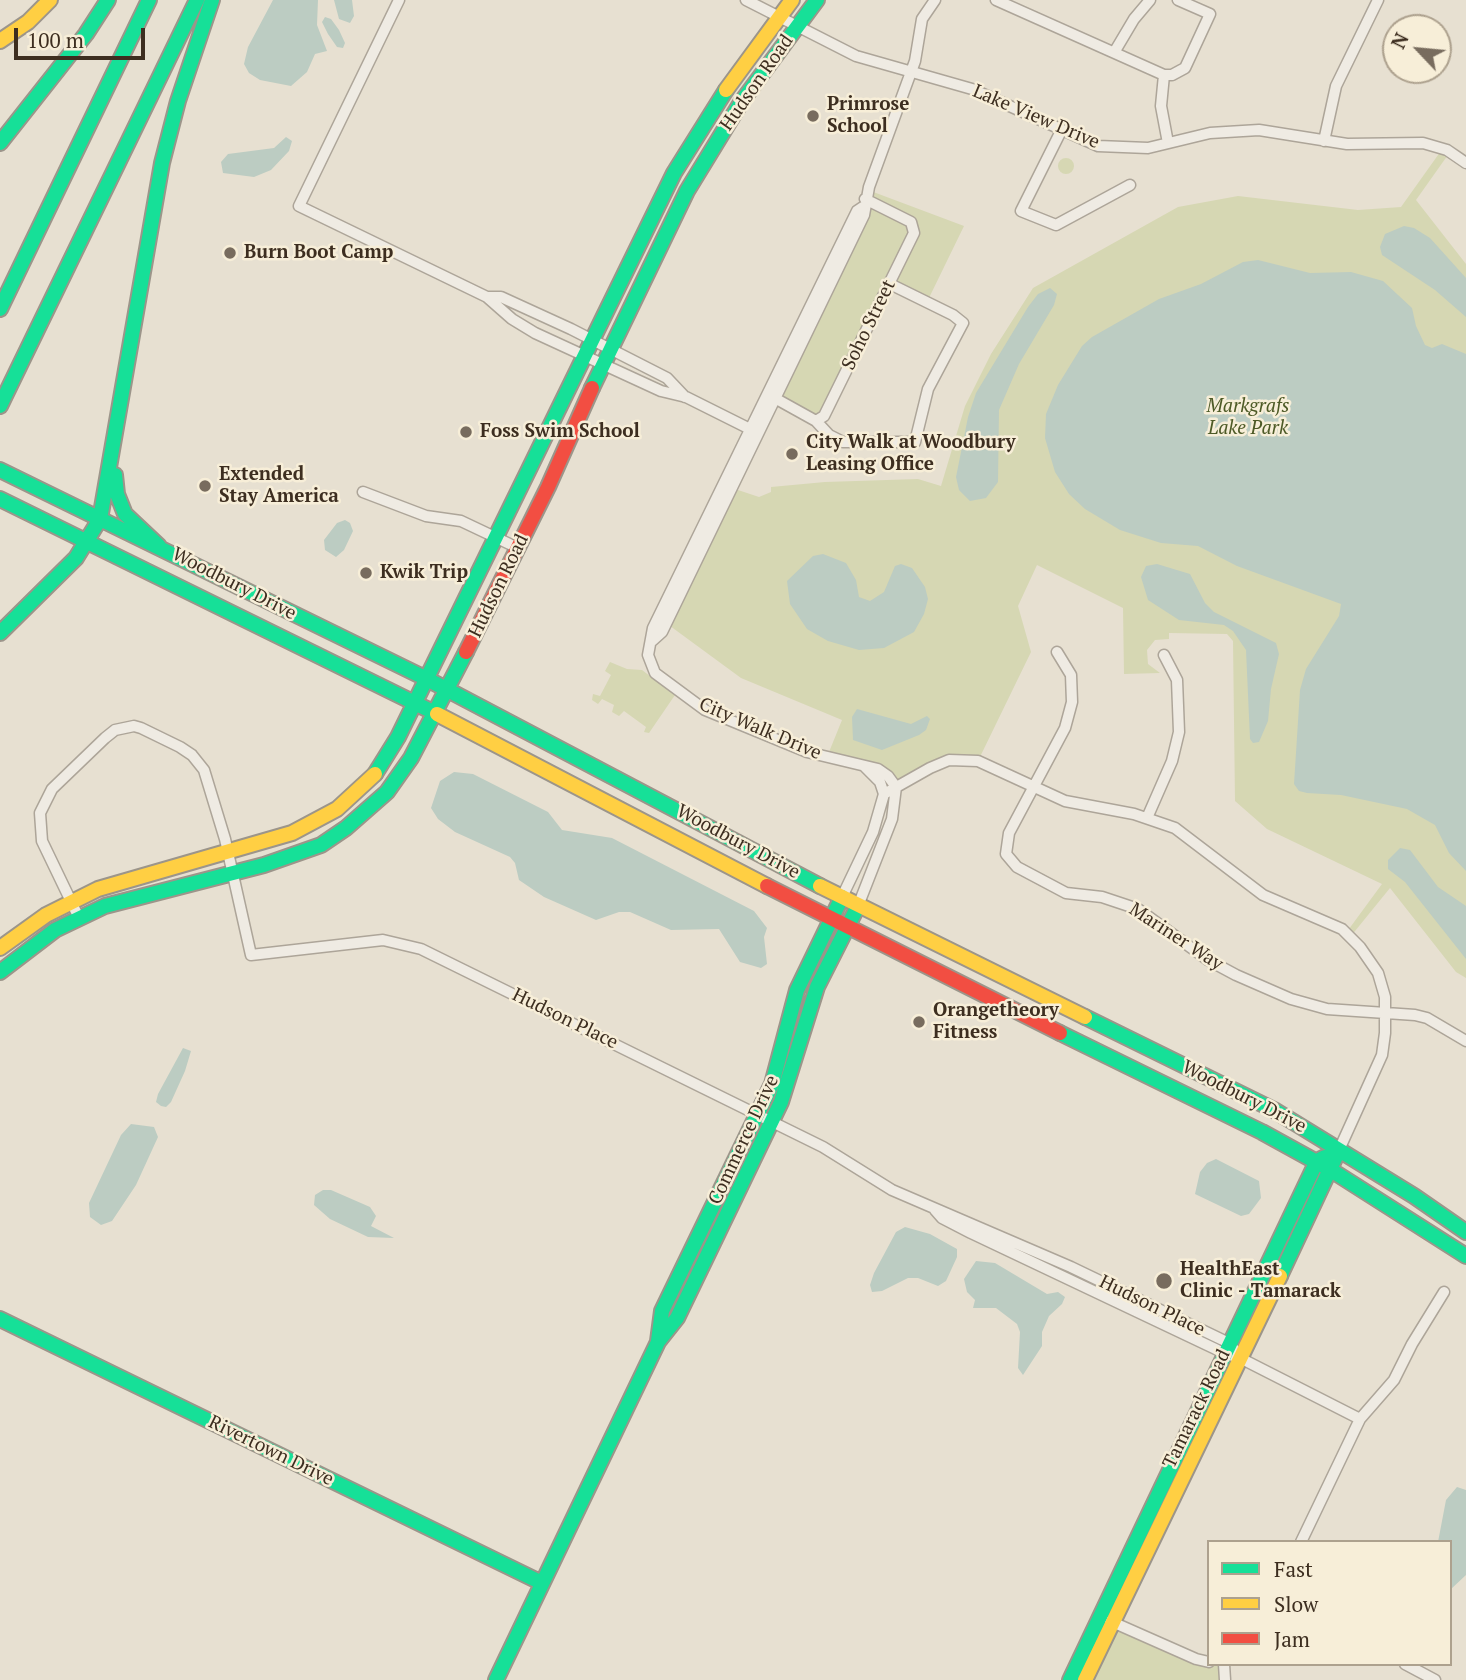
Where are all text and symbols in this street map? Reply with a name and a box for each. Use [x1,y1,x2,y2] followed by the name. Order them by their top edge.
[18,14,149,58] scale bar
[1382,14,1452,84] north arrow
[27,26,84,54] text: 100 m
[1385,28,1414,52] text: N
[715,30,799,136] street label: Hudson Road
[969,80,1103,154] street label: Lake View Drive
[827,94,909,138] place label: Primrose School
[805,108,821,124] marker: Primrose School
[244,242,393,264] place label: Burn Boot Camp
[222,245,238,261] marker: Burn Boot Camp
[837,276,901,374] street label: Soho Street
[1206,396,1290,440] park label: Markgrafs Lake Park
[480,421,640,443] place label: Foss Swim School
[458,424,474,440] marker: Foss Swim School
[806,432,1016,476] place label: City Walk at Woodbury Leasing Office
[784,446,800,462] marker: City Walk at Woodbury Leasing Office
[219,464,339,508] place label: Extended Stay America
[197,478,213,494] marker: Extended Stay America
[464,531,534,641] street label: Hudson Road
[168,543,300,625] street label: Woodbury Drive
[380,562,468,584] place label: Kwik Trip
[358,565,374,581] marker: Kwik Trip
[695,693,825,765] street label: City Walk Drive
[672,800,804,884] street label: Woodbury Drive
[1125,898,1227,976] street label: Mariner Way
[508,984,622,1054] street label: Hudson Place
[933,1000,1059,1044] place label: Orangetheory Fitness
[911,1014,927,1030] marker: Orangetheory Fitness
[1178,1056,1310,1138] street label: Woodbury Drive
[704,1072,784,1208] street label: Commerce Drive
[1180,1259,1341,1303] place label: HealthEast Clinic - Tamarack
[1095,1271,1209,1341] street label: Hudson Place
[1154,1271,1174,1291] marker: HealthEast Clinic - Tamarack
[1158,1346,1236,1472] street label: Tamarack Road
[205,1411,337,1491] street label: Rivertown Drive
[1207,1540,1452,1666] legend
[1274,1555,1313,1583] text: Fast
[1274,1590,1318,1618] text: Slow
[1274,1625,1310,1653] text: Jam

